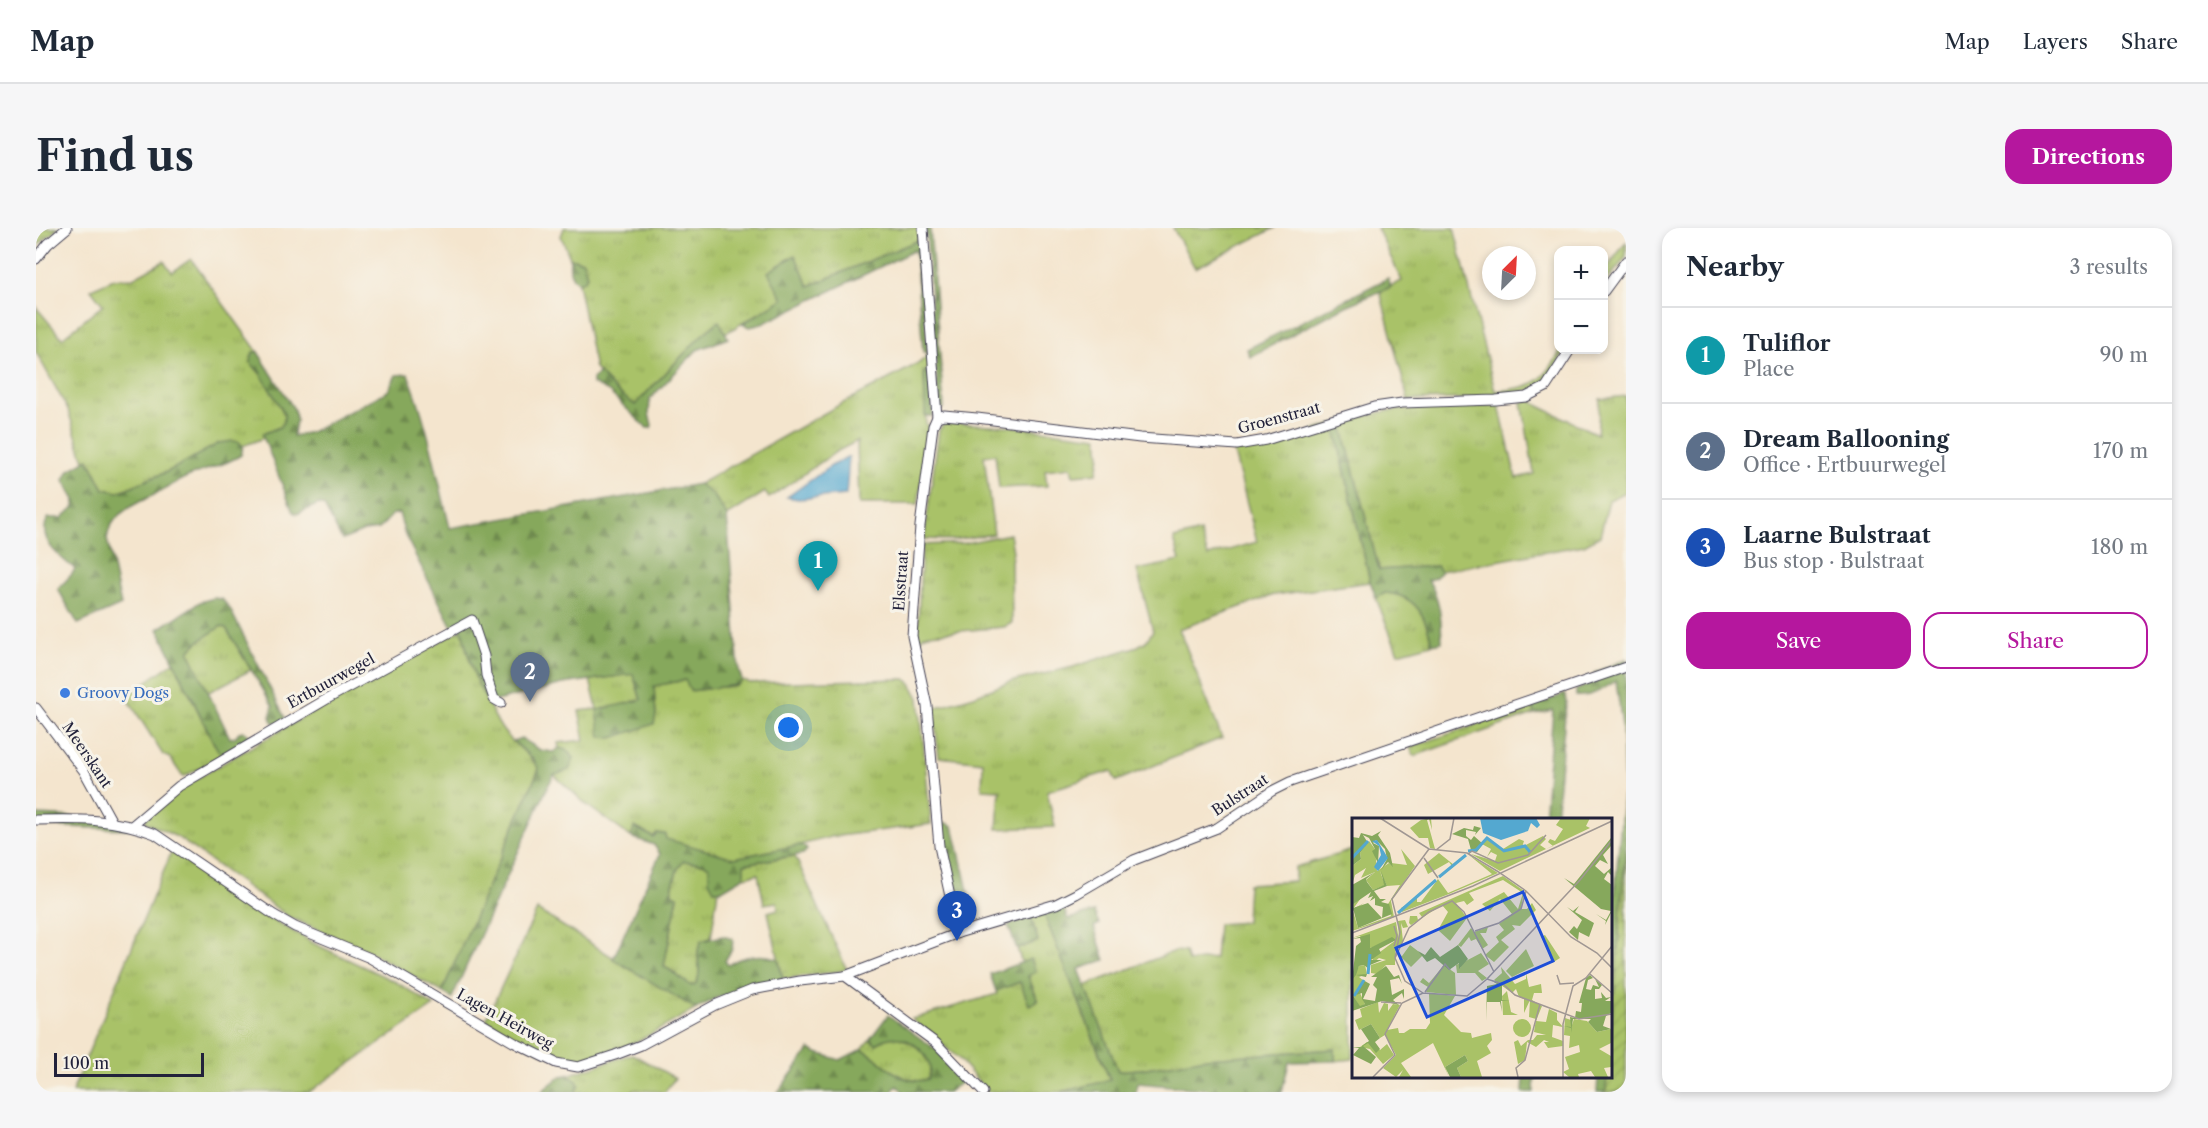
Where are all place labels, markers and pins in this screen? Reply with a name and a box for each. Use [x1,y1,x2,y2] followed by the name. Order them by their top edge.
[798,542,838,591] pin: 1
[510,652,550,702] pin: 2
[77,683,169,702] place label: Groovy Dogs
[58,686,72,700] marker: Groovy Dogs
[938,892,976,941] pin: 3

